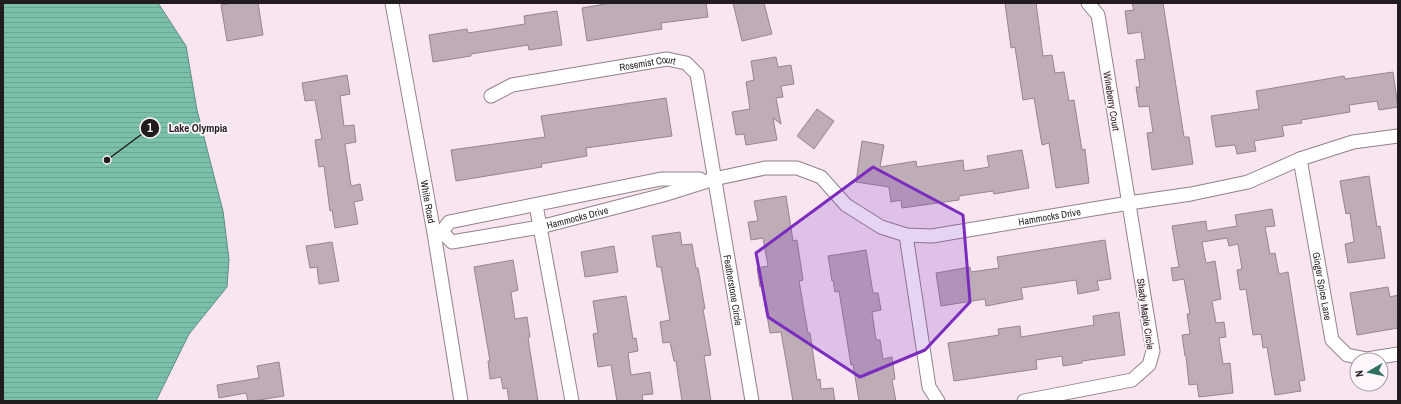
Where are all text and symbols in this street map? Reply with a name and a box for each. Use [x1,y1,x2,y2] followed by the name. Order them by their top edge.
[618,53,677,74] street label: Rosemist Court
[1100,70,1123,133] street label: Wineberry Court
[140,116,235,139] callout: Lake Olympia
[147,120,153,136] text: 1
[169,121,227,135] text: Lake Olympia
[418,179,438,224] street label: White Road
[545,203,610,232] street label: Hammocks Drive
[1017,205,1082,228] street label: Hammocks Drive
[1310,251,1334,322] street label: Ginger Spice Lane
[721,254,745,327] street label: Featherstone Circle
[1134,278,1157,351] street label: Shady Maple Circle
[1349,352,1389,392] north arrow
[1352,369,1367,378] text: N

